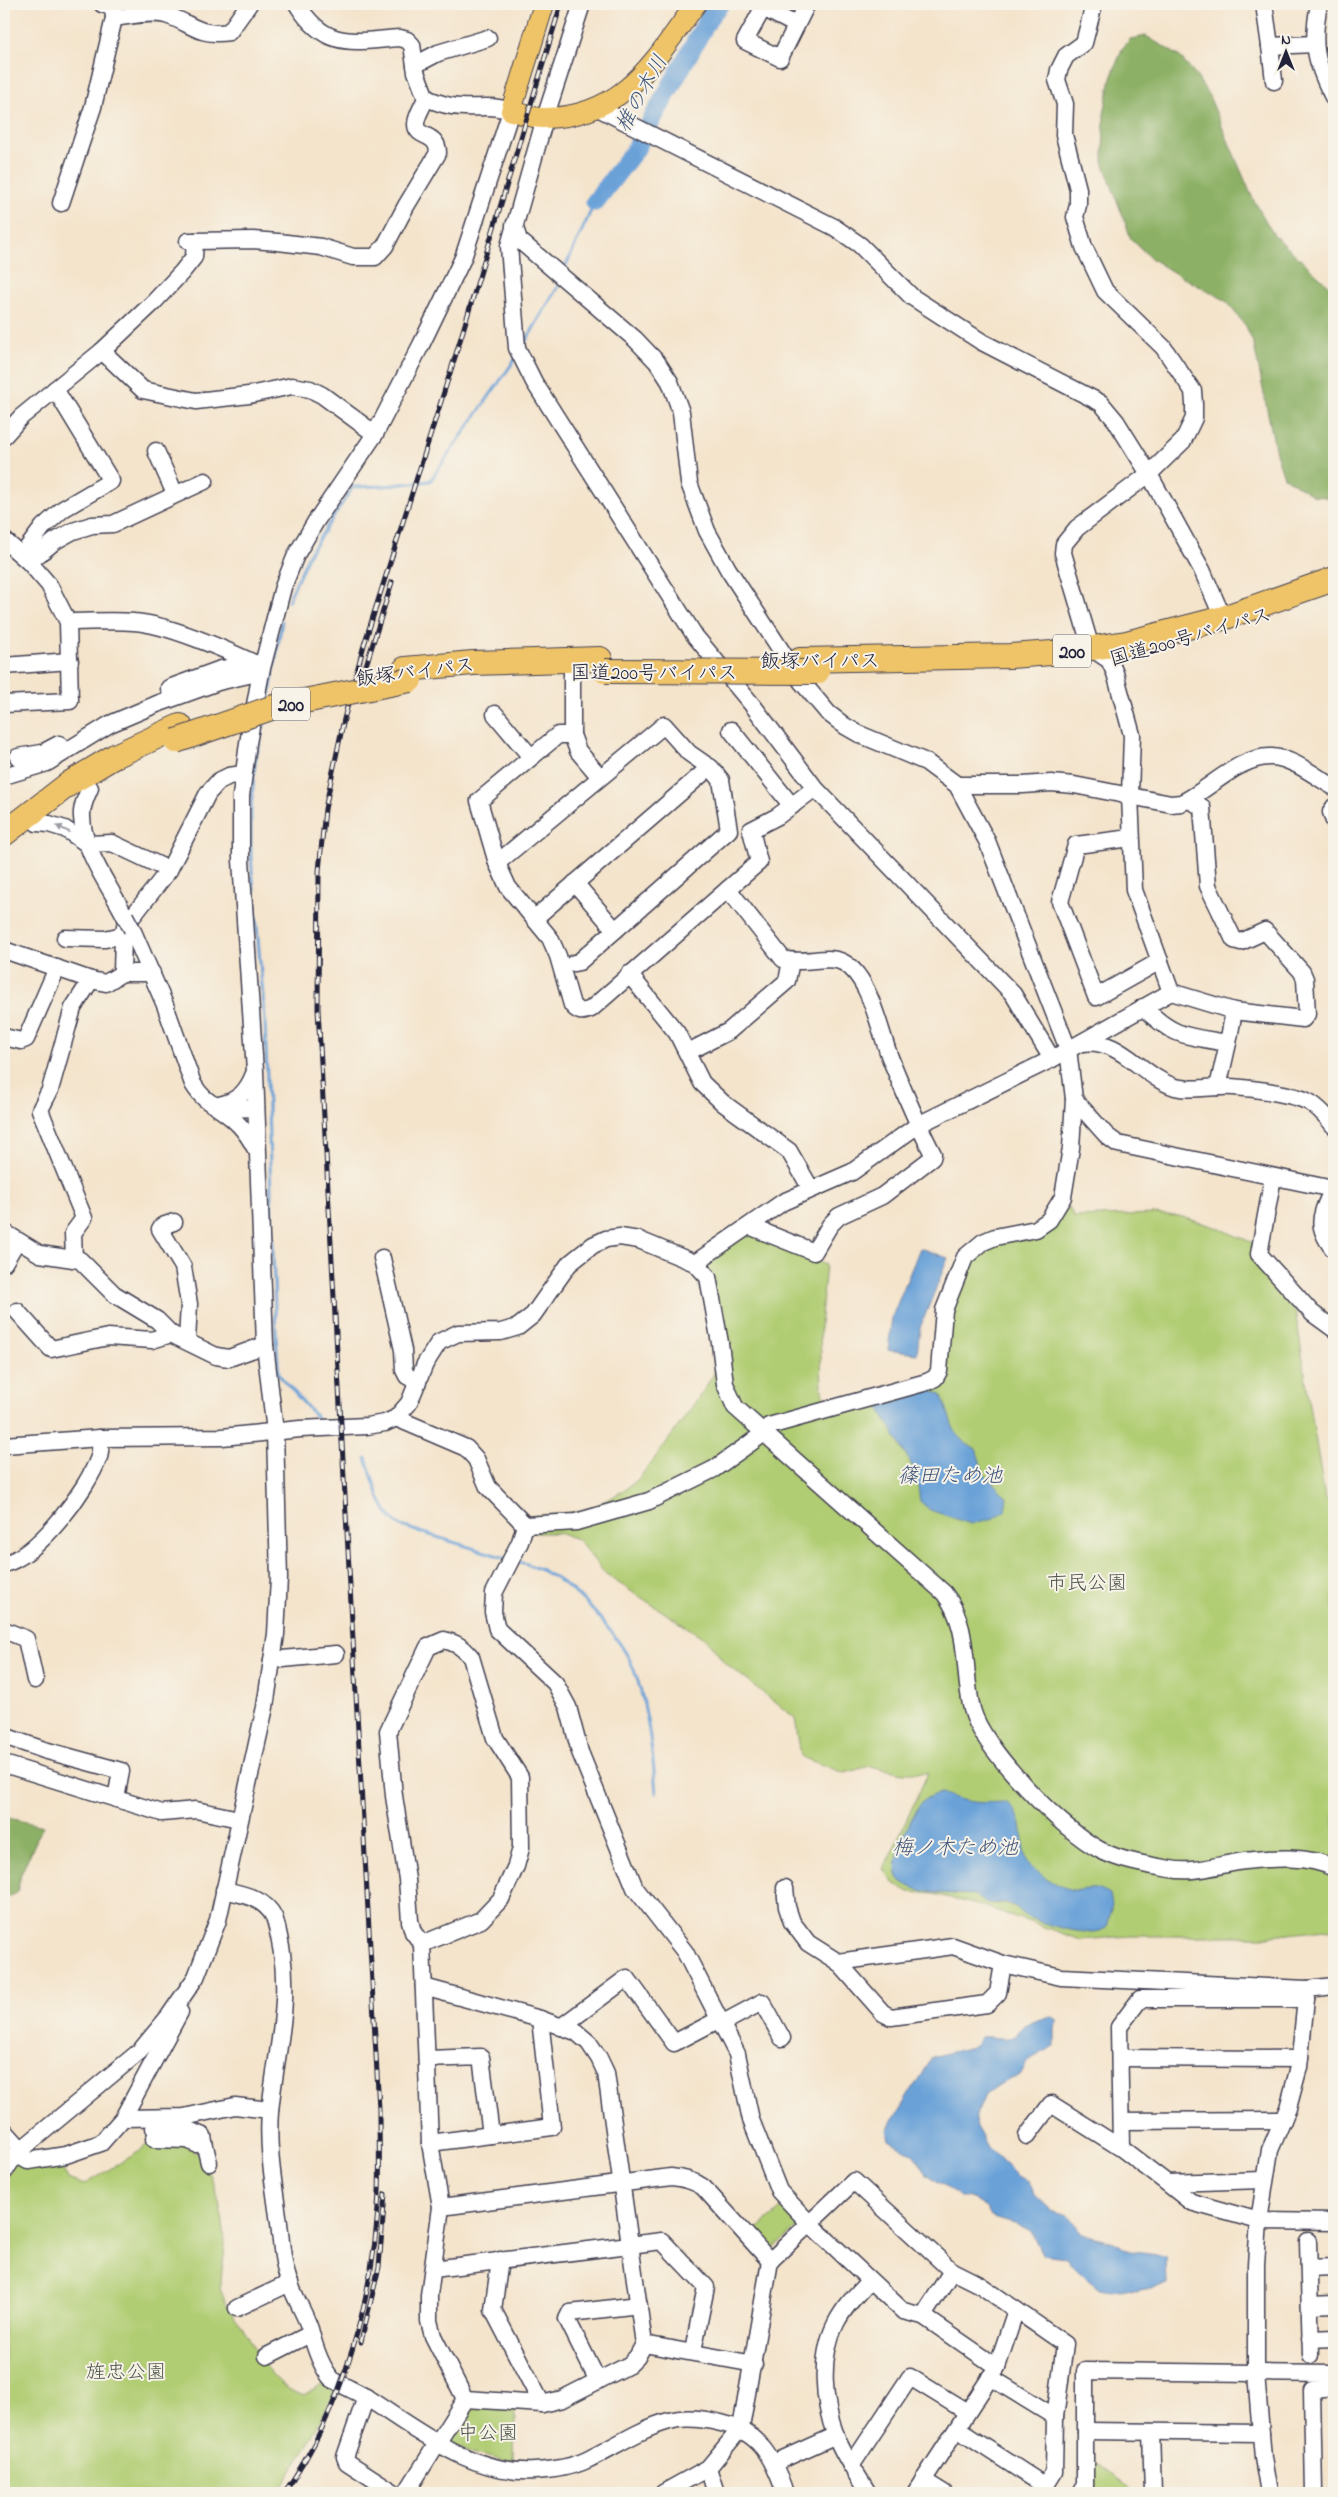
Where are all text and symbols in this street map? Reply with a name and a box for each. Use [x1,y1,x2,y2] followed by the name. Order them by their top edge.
[1260,28,1310,78] north arrow
[1281,30,1291,51] text: N
[609,50,676,138] water label: 椎の木川
[1107,601,1275,675] street label: 国道200号バイパス
[1053,634,1091,668] road number: 200
[760,648,880,677] street label: 飯塚バイパス
[354,652,476,695] street label: 飯塚バイパス
[571,660,737,689] street label: 国道200号バイパス
[272,688,310,721] road number: 200
[56,825,71,833] one-way arrow
[898,1462,1003,1492] water label: 篠田ため池
[1047,1570,1127,1599] park label: 市民公園
[892,1834,1019,1864] water label: 梅ノ木ため池
[86,2359,166,2388] park label: 旌忠公園
[458,2420,518,2449] park label: 中公園

